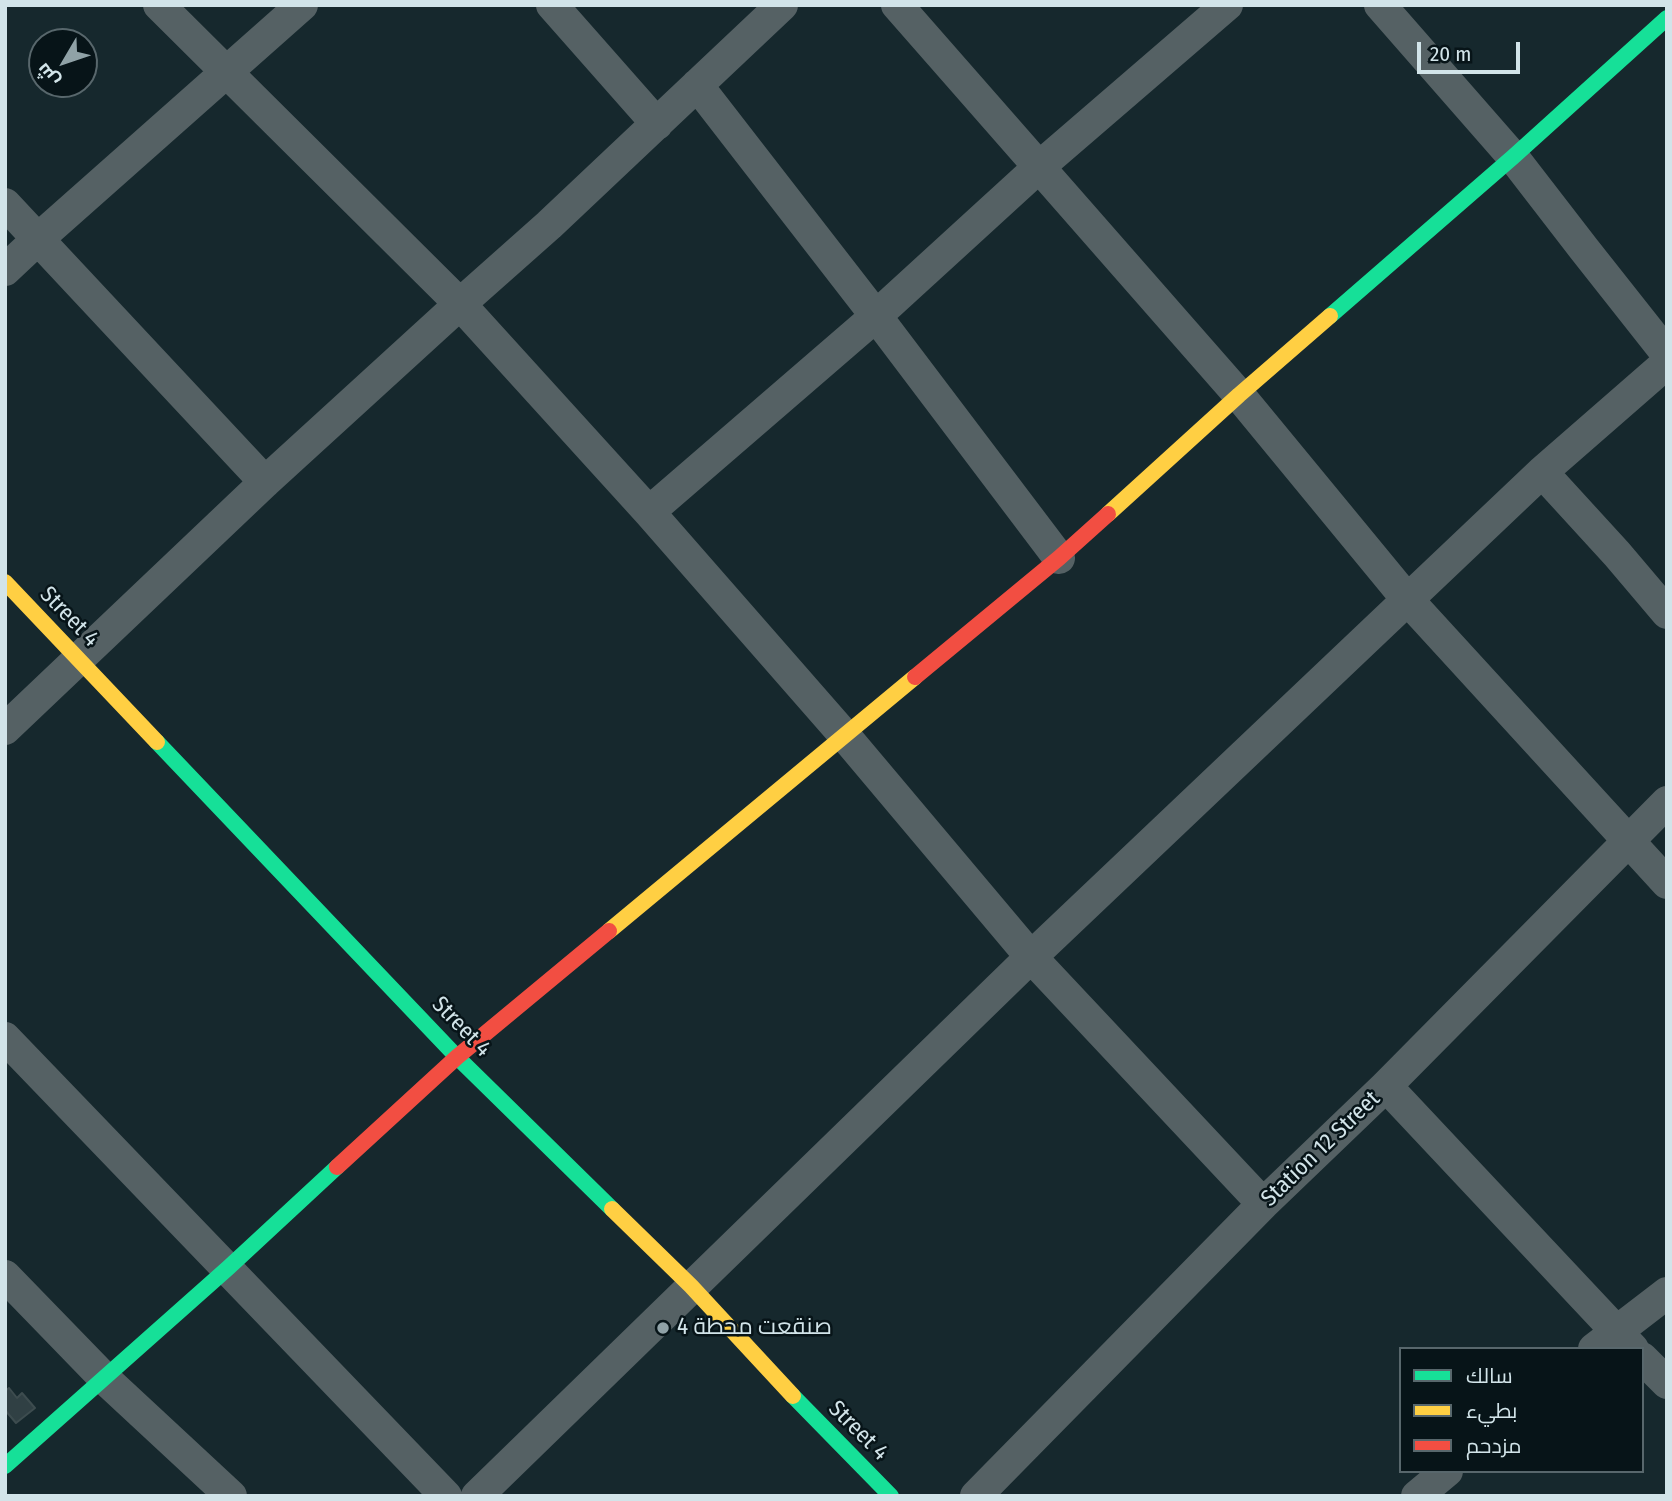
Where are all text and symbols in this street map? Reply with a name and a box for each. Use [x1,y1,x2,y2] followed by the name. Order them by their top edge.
[28,28,98,98] north arrow
[1420,28,1523,72] scale bar
[1430,41,1471,67] text: 20 m
[31,59,64,92] text: ش
[34,581,104,653] street label: Street 4
[426,991,496,1063] street label: Street 4
[1256,1086,1386,1212] street label: Station 12 Street
[677,1314,832,1342] place label: صنقعت محطة 4
[655,1320,671,1336] marker: صنقعت محطة 4
[1399,1347,1644,1473] legend
[1466,1363,1513,1389] text: سالك
[822,1395,894,1467] street label: Street 4
[1466,1398,1517,1424] text: بطيء
[1466,1433,1521,1459] text: مزدحم

